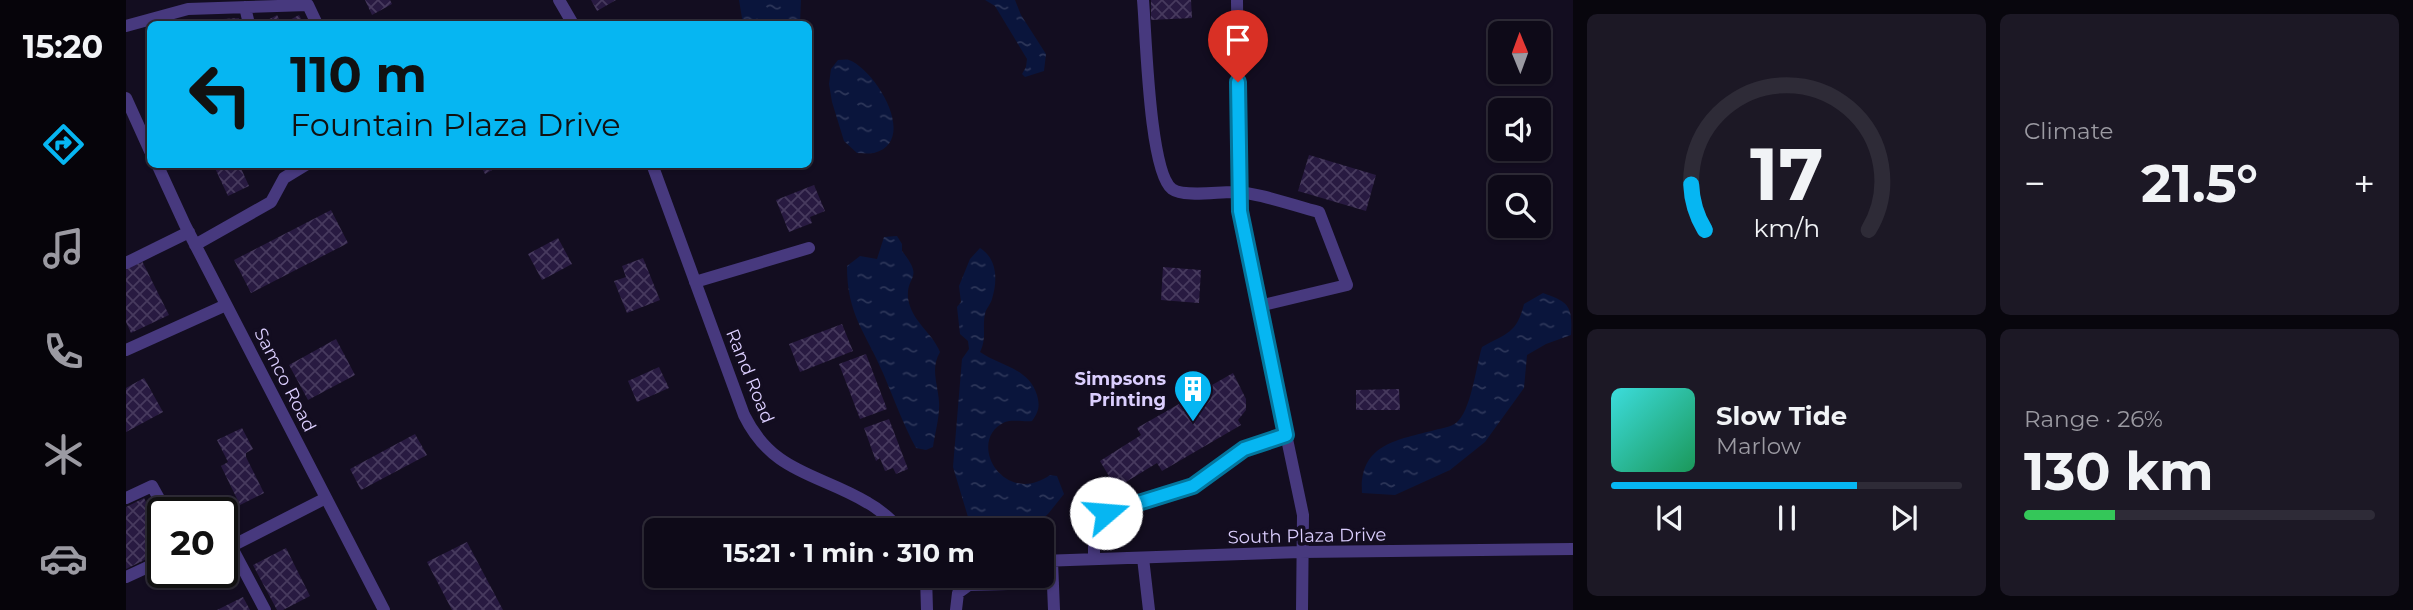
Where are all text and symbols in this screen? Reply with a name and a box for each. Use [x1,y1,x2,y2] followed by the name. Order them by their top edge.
[1208,10,1268,82] pin
[1219,21,1257,59] icon: arrive
[1488,21,1550,84] north arrow
[1488,21,1551,238] map controls
[23,27,103,66] text: 15:20
[290,45,427,104] text: 110 m
[175,49,266,140] icon: left
[1488,98,1551,161] button: sound
[290,105,621,144] text: Fountain Plaza Drive
[2024,117,2113,145] text: Climate
[39,120,88,169] icon: directions
[1750,131,1823,219] text: 17
[2141,152,2258,215] text: 21.5°
[2024,160,2046,207] text: −
[2353,160,2375,207] text: +
[1488,175,1551,238] button: search
[1753,213,1820,243] text: km/h
[39,224,88,273] icon: music
[249,324,321,436] street label: Samco Road
[721,326,779,426] street label: Rand Road
[39,327,88,376] icon: phone
[1074,368,1166,411] place label: Simpsons Printing
[1172,368,1214,423] building icon: Simpsons Printing
[1716,400,1847,432] text: Slow Tide
[2024,405,2163,433] text: Range · 26%
[39,430,88,479] icon: climate
[1716,432,1801,460] text: Marlow
[2024,440,2214,503] text: 130 km
[1069,476,1143,550] position arrow
[147,497,238,588] speed limit sign: 20
[1651,499,1689,537] icon: previous
[1768,499,1806,537] icon: pause
[1885,499,1923,537] icon: next
[1227,524,1387,548] street label: South Plaza Drive
[39,534,88,583] icon: car
[723,537,975,569] text: 15:21 · 1 min · 310 m

